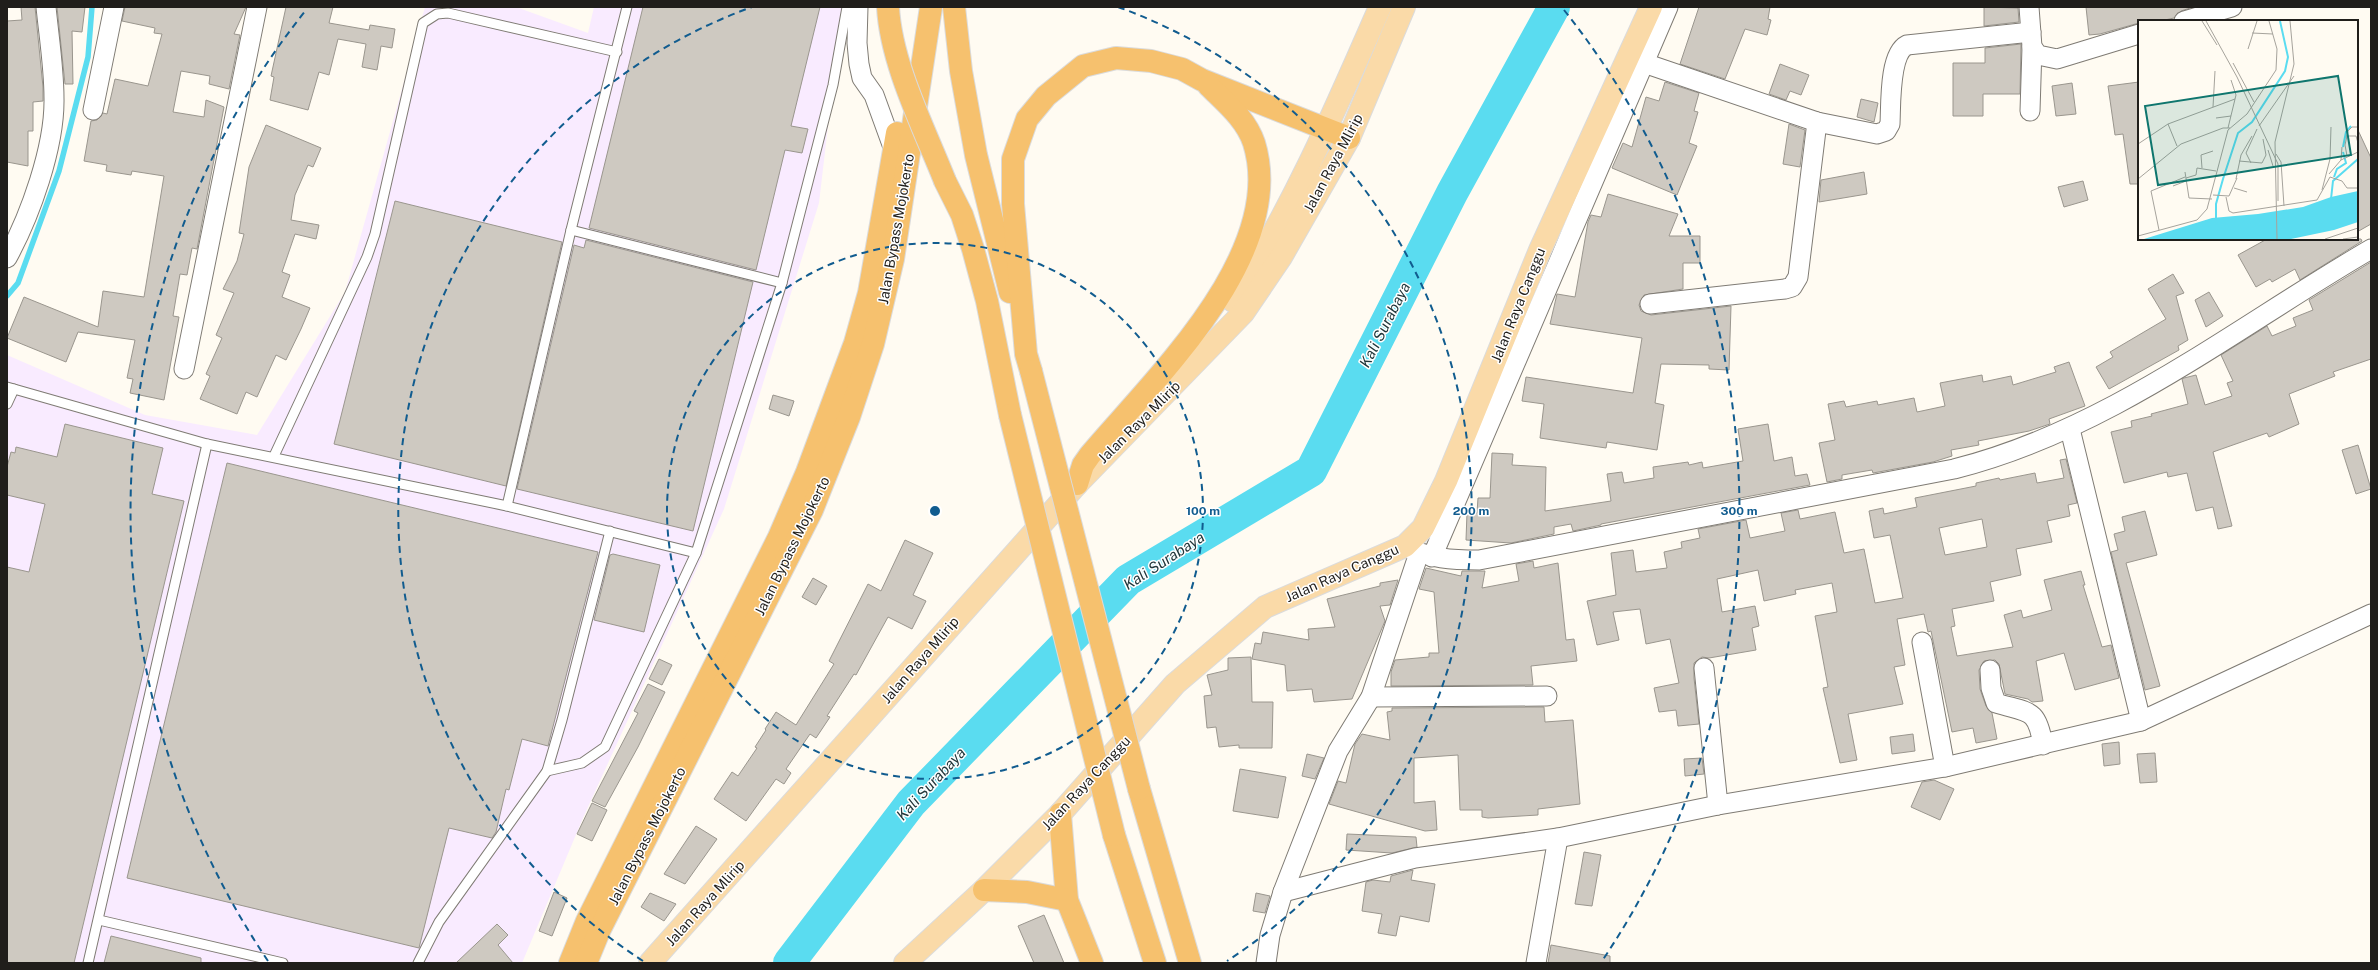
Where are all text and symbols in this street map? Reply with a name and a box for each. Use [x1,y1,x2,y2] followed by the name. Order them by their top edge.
[2138,20,2358,240] inset map
[1300,111,1366,215] street label: Jalan Raya Mlirip
[875,152,917,306] street label: Jalan Bypass Mojokerto
[1488,245,1548,365] street label: Jalan Raya Canggu
[1356,279,1413,370] water label: Kali Surabaya
[1095,378,1183,466] street label: Jalan Raya Mlirip
[751,474,833,618] street label: Jalan Bypass Mojokerto
[928,504,942,518] centre of rings
[1186,504,1220,518] text: 100 m
[1453,504,1489,518] text: 200 m
[1721,504,1758,518] text: 300 m
[1120,528,1207,593] water label: Kali Surabaya
[1283,541,1401,605] street label: Jalan Raya Canggu
[878,613,962,707] street label: Jalan Raya Mlirip
[1038,733,1134,833] street label: Jalan Raya Canggu
[893,744,969,823] water label: Kali Surabaya
[605,764,689,908] street label: Jalan Bypass Mojokerto
[662,857,748,949] street label: Jalan Raya Mlirip

